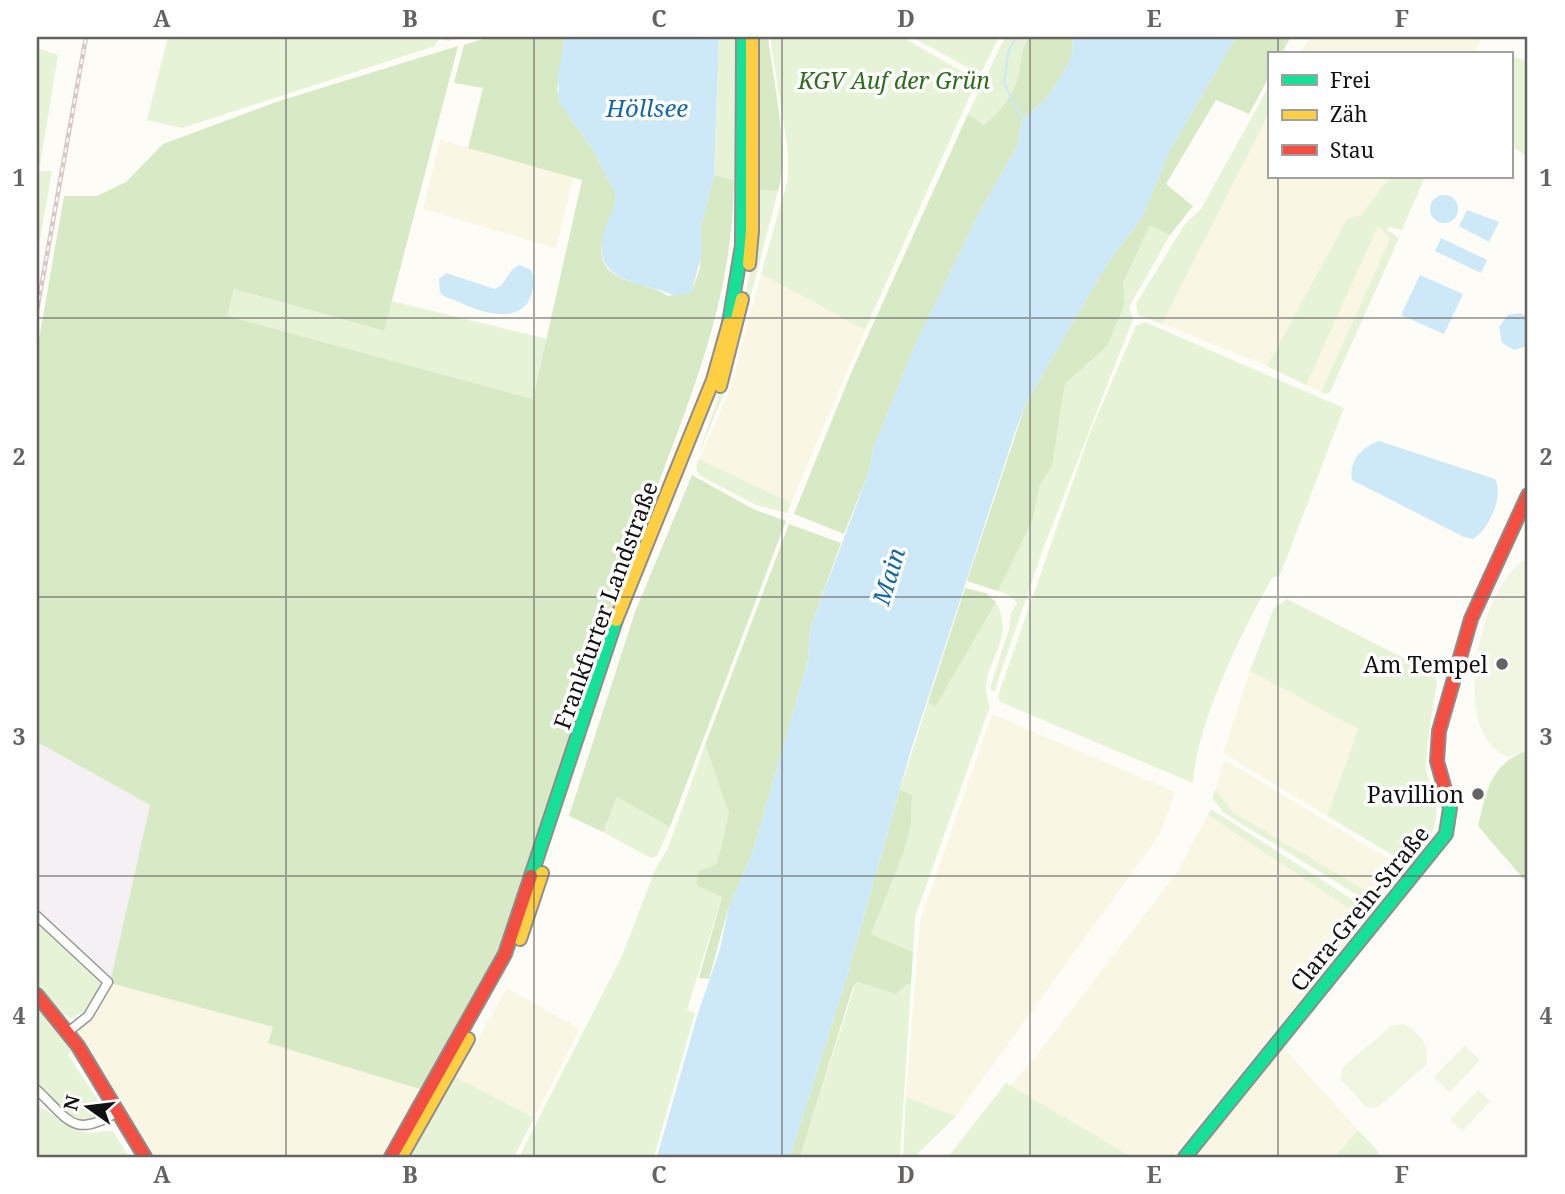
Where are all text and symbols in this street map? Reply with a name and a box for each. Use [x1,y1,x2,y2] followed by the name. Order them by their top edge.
[153,2,171,34] text: A
[402,2,418,34] text: B
[651,2,667,34] text: C
[897,2,915,34] text: D
[1146,2,1162,34] text: E
[1395,2,1409,34] text: F
[1268,52,1512,178] legend
[797,64,990,96] park label: KGV Auf der Grün
[1330,66,1371,94] text: Frei
[605,91,688,124] water label: Höllsee
[1330,100,1368,128] text: Zäh
[1330,136,1374,164] text: Stau
[13,161,26,193] text: 1
[1540,161,1553,193] text: 1
[13,440,26,472] text: 2
[1540,440,1553,472] text: 2
[545,477,665,733] street label: Frankfurter Landstraße
[863,543,912,610] water label: Main
[1364,648,1488,680] place label: Am Tempel
[1494,656,1510,672] marker: Am Tempel
[13,720,26,752] text: 3
[1540,720,1553,752] text: 3
[1367,778,1464,810] place label: Pavillion
[1470,786,1486,802] marker: Pavillion
[1282,818,1436,998] street label: Clara-Grein-Straße
[13,999,26,1031] text: 4
[1540,999,1553,1031] text: 4
[52,1072,122,1142] north arrow
[57,1092,86,1113] text: N
[153,1158,171,1190] text: A
[402,1158,418,1190] text: B
[651,1158,667,1190] text: C
[897,1158,915,1190] text: D
[1146,1158,1162,1190] text: E
[1395,1158,1409,1190] text: F

